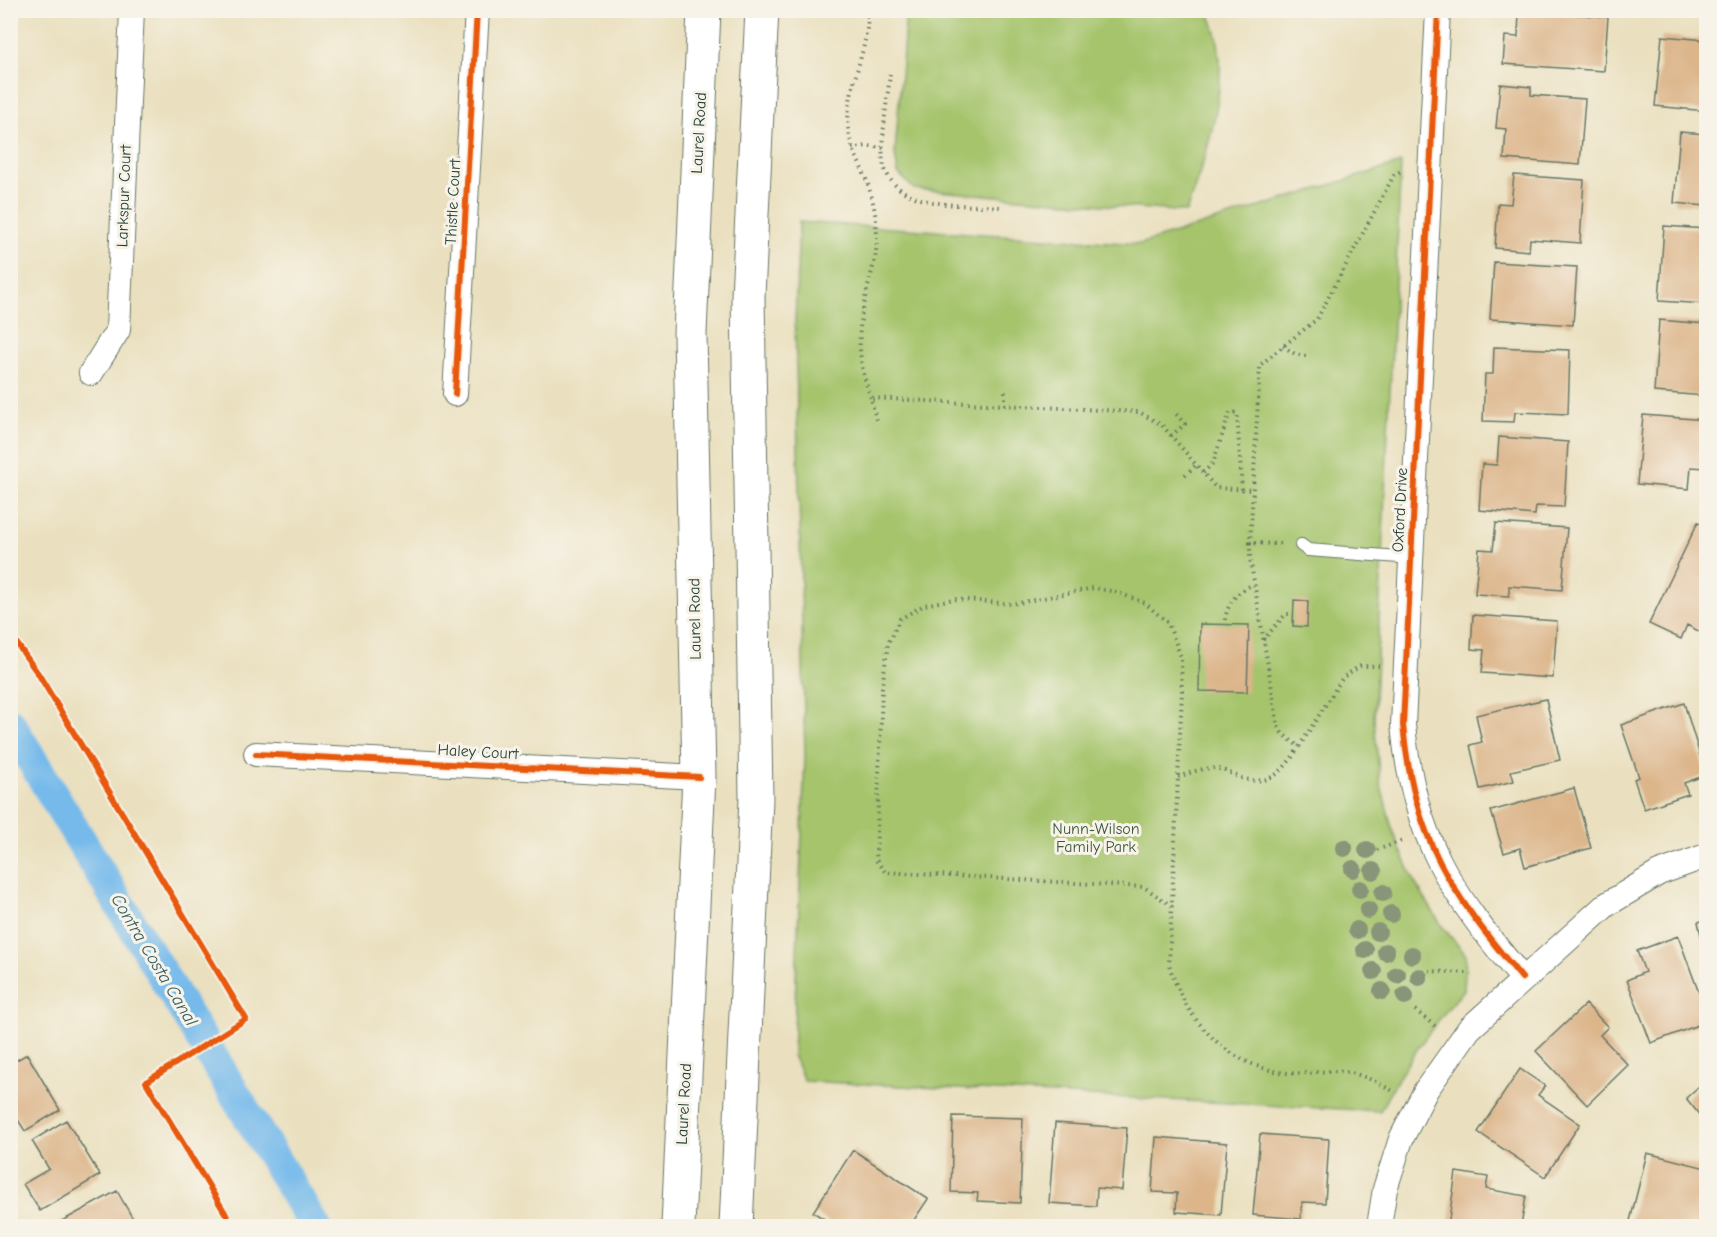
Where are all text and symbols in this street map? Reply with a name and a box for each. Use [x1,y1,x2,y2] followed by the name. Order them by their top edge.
[688,92,710,174] street label: Laurel Road
[113,144,135,248] street label: Larkspur Court
[442,158,464,245] street label: Thistle Court
[1389,467,1411,553] street label: Oxford Drive
[685,578,705,660] street label: Laurel Road
[437,741,519,763] street label: Haley Court
[1052,820,1140,856] park label: Nunn-Wilson Family Park
[106,890,202,1031] water label: Contra Costa Canal
[673,1063,695,1145] street label: Laurel Road

